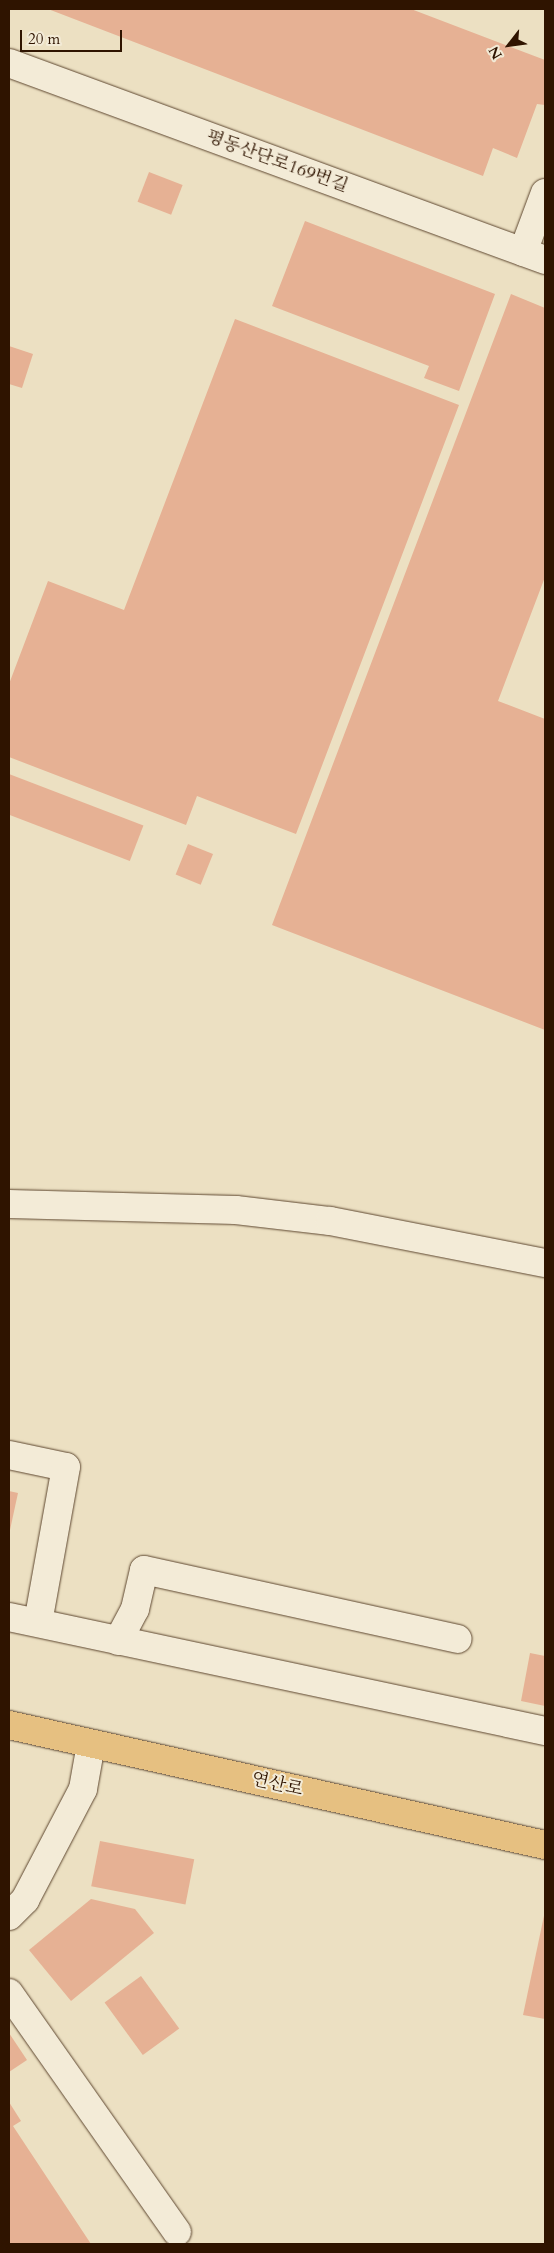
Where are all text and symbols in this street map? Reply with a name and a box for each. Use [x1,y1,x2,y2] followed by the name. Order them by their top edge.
[22,20,125,52] scale bar
[484,20,534,70] north arrow
[28,29,60,49] text: 20 m
[484,43,507,63] text: N
[203,126,351,198] street label: 평동산단로169번길
[249,1769,305,1801] street label: 연산로

